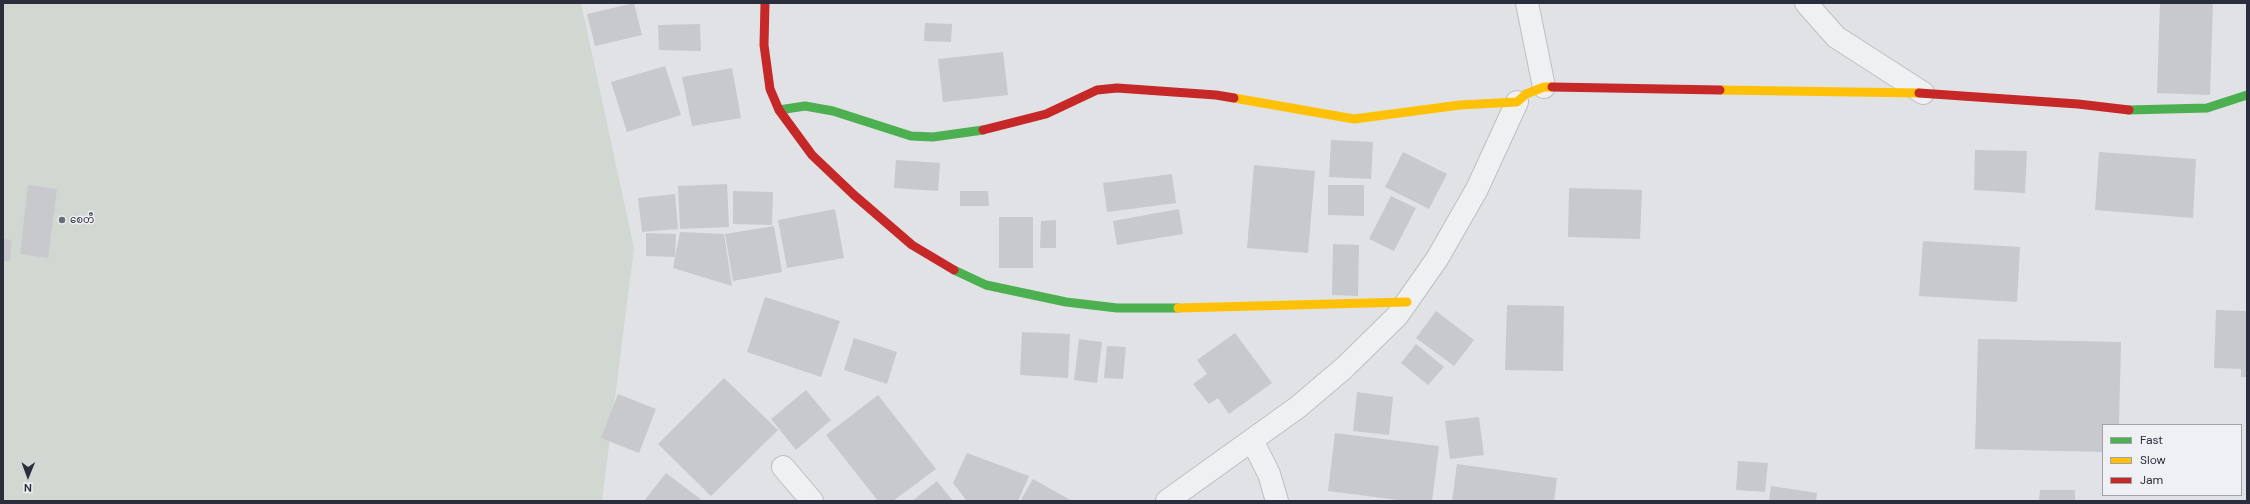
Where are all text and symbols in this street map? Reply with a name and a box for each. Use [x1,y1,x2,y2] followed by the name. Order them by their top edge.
[70,214,94,226] place label: စေတီ
[57,215,67,225] marker: စေတီ
[2102,424,2242,496] legend
[2140,432,2163,448] text: Fast
[2140,452,2166,468] text: Slow
[8,456,48,496] north arrow
[2140,472,2163,488] text: Jam
[24,481,32,495] text: N

